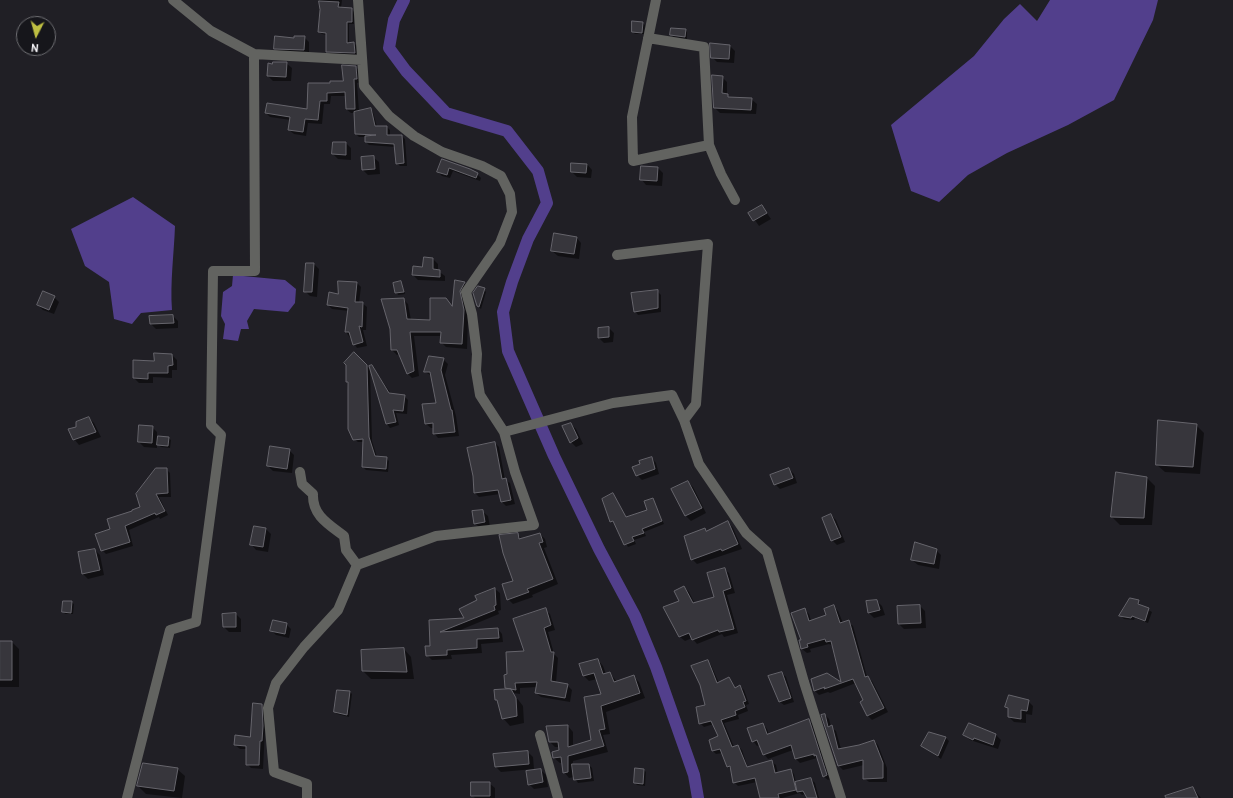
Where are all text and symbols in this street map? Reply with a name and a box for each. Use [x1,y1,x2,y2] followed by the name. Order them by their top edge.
[16,16,56,56] north arrow
[30,40,40,54] text: N

